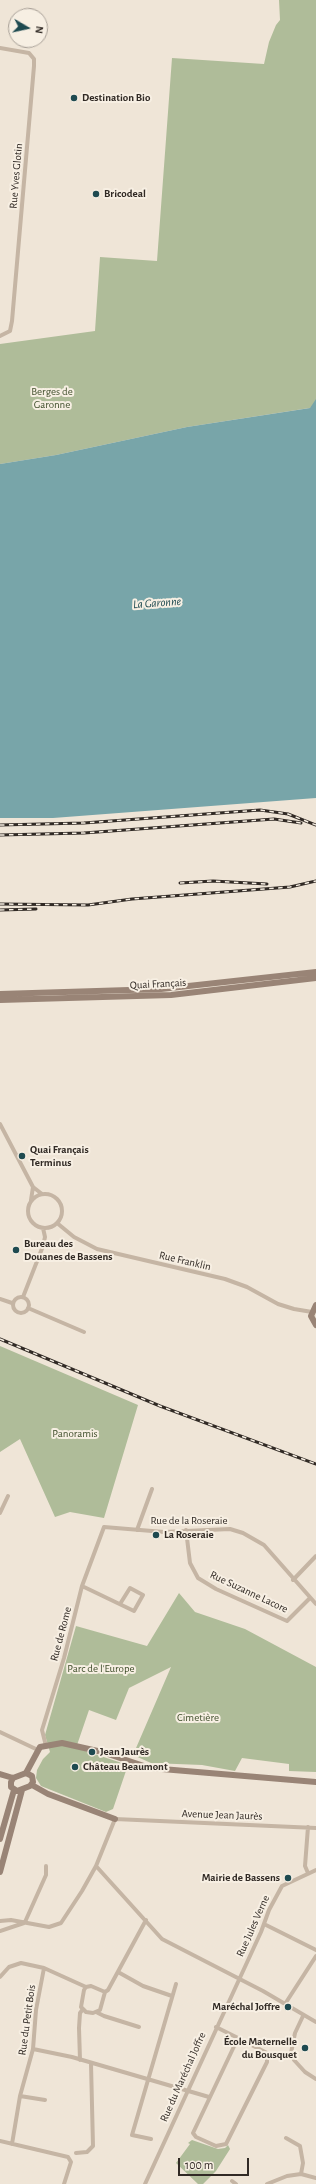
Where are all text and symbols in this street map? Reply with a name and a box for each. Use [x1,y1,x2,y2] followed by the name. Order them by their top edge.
[8,8,48,48] north arrow
[33,25,45,34] text: N
[82,91,150,105] place label: Destination Bio
[69,93,79,103] marker: Destination Bio
[7,143,25,209] street label: Rue Yves Glotin
[104,187,146,201] place label: Bricodeal
[91,189,101,199] marker: Bricodeal
[31,385,73,411] park label: Berges de Garonne
[132,594,182,612] water label: La Garonne
[129,976,187,992] street label: Quai Français
[30,1143,89,1169] place label: Quai Français Terminus
[17,1151,27,1161] marker: Quai Français Terminus
[24,1237,112,1263] place label: Bureau des Douanes de Bassens
[11,1245,21,1255] marker: Bureau des Douanes de Bassens
[158,1249,212,1273] street label: Rue Franklin
[52,1427,98,1441] park label: Panoramis
[150,1514,228,1528] street label: Rue de la Roseraie
[164,1528,214,1542] place label: La Roseraie
[151,1530,161,1540] marker: La Roseraie
[208,1568,290,1616] street label: Rue Suzanne Lacore
[47,1605,75,1663] street label: Rue de Rome
[67,1662,135,1676] park label: Parc de l'Europe
[177,1711,219,1725] park label: Cimetière
[100,1745,149,1759] place label: Jean Jaurès
[87,1747,97,1757] marker: Jean Jaurès
[83,1760,168,1774] place label: Château Beaumont
[70,1762,80,1772] marker: Château Beaumont
[181,1807,263,1823] street label: Avenue Jean Jaurès
[202,1871,280,1885] place label: Mairie de Bassens
[283,1873,293,1883] marker: Mairie de Bassens
[234,1893,272,1959] street label: Rue Jules Verne
[16,1984,38,2056] street label: Rue du Petit Bois
[212,2000,280,2014] place label: Maréchal Joffre
[283,2002,293,2012] marker: Maréchal Joffre
[157,2030,209,2124] street label: Rue du Maréchal Joffre
[224,2035,297,2061] place label: École Maternelle du Bousquet
[300,2043,310,2053] marker: École Maternelle du Bousquet
[180,2150,251,2176] scale bar
[185,2159,213,2171] text: 100 m

